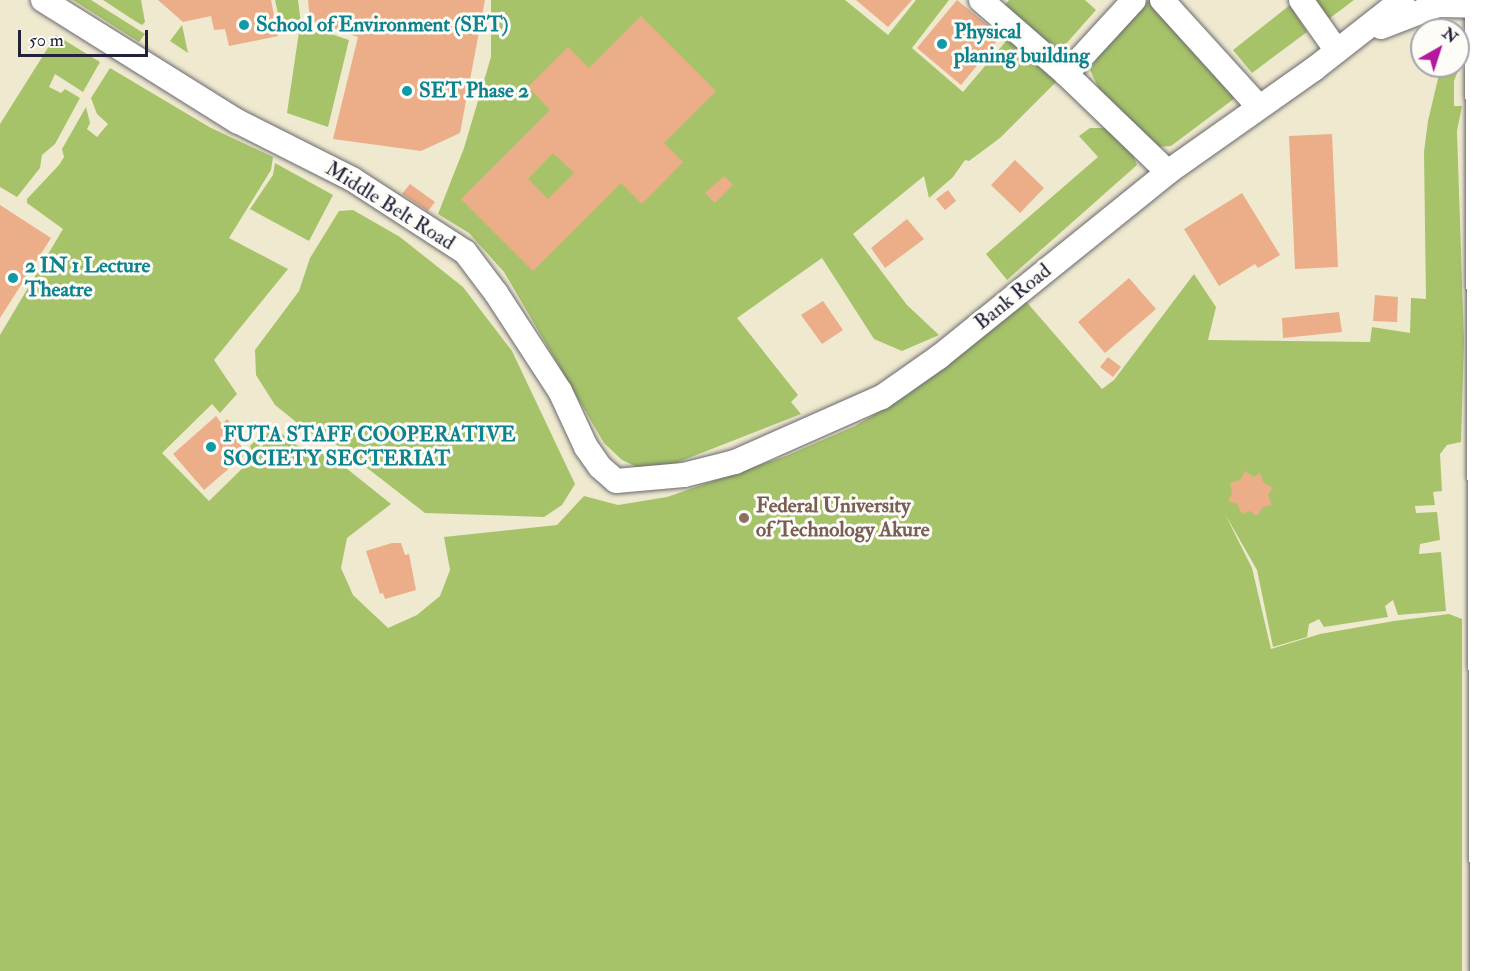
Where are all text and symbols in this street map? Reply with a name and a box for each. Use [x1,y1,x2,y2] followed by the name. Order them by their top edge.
[256,12,508,38] place label: School of Environment (SET)
[21,18,152,56] scale bar
[237,18,251,32] marker: School of Environment (SET)
[1410,18,1470,78] north arrow
[954,19,1090,69] place label: Physical planing building
[1438,23,1462,48] text: N
[29,29,64,52] text: 50 m
[935,37,949,51] marker: Physical planing building
[419,78,529,104] place label: SET Phase 2
[400,84,414,98] marker: SET Phase 2
[321,156,459,256] street label: Middle Belt Road
[25,253,150,303] place label: 2 IN 1 Lecture Theatre
[969,258,1057,336] street label: Bank Road
[6,271,20,285] marker: 2 IN 1 Lecture Theatre
[223,422,516,472] place label: FUTA STAFF COOPERATIVE SOCIETY SECTERIAT
[204,440,218,454] marker: FUTA STAFF COOPERATIVE SOCIETY SECTERIAT
[756,493,930,543] place label: Federal University of Technology Akure
[737,511,751,525] marker: Federal University of Technology Akure

